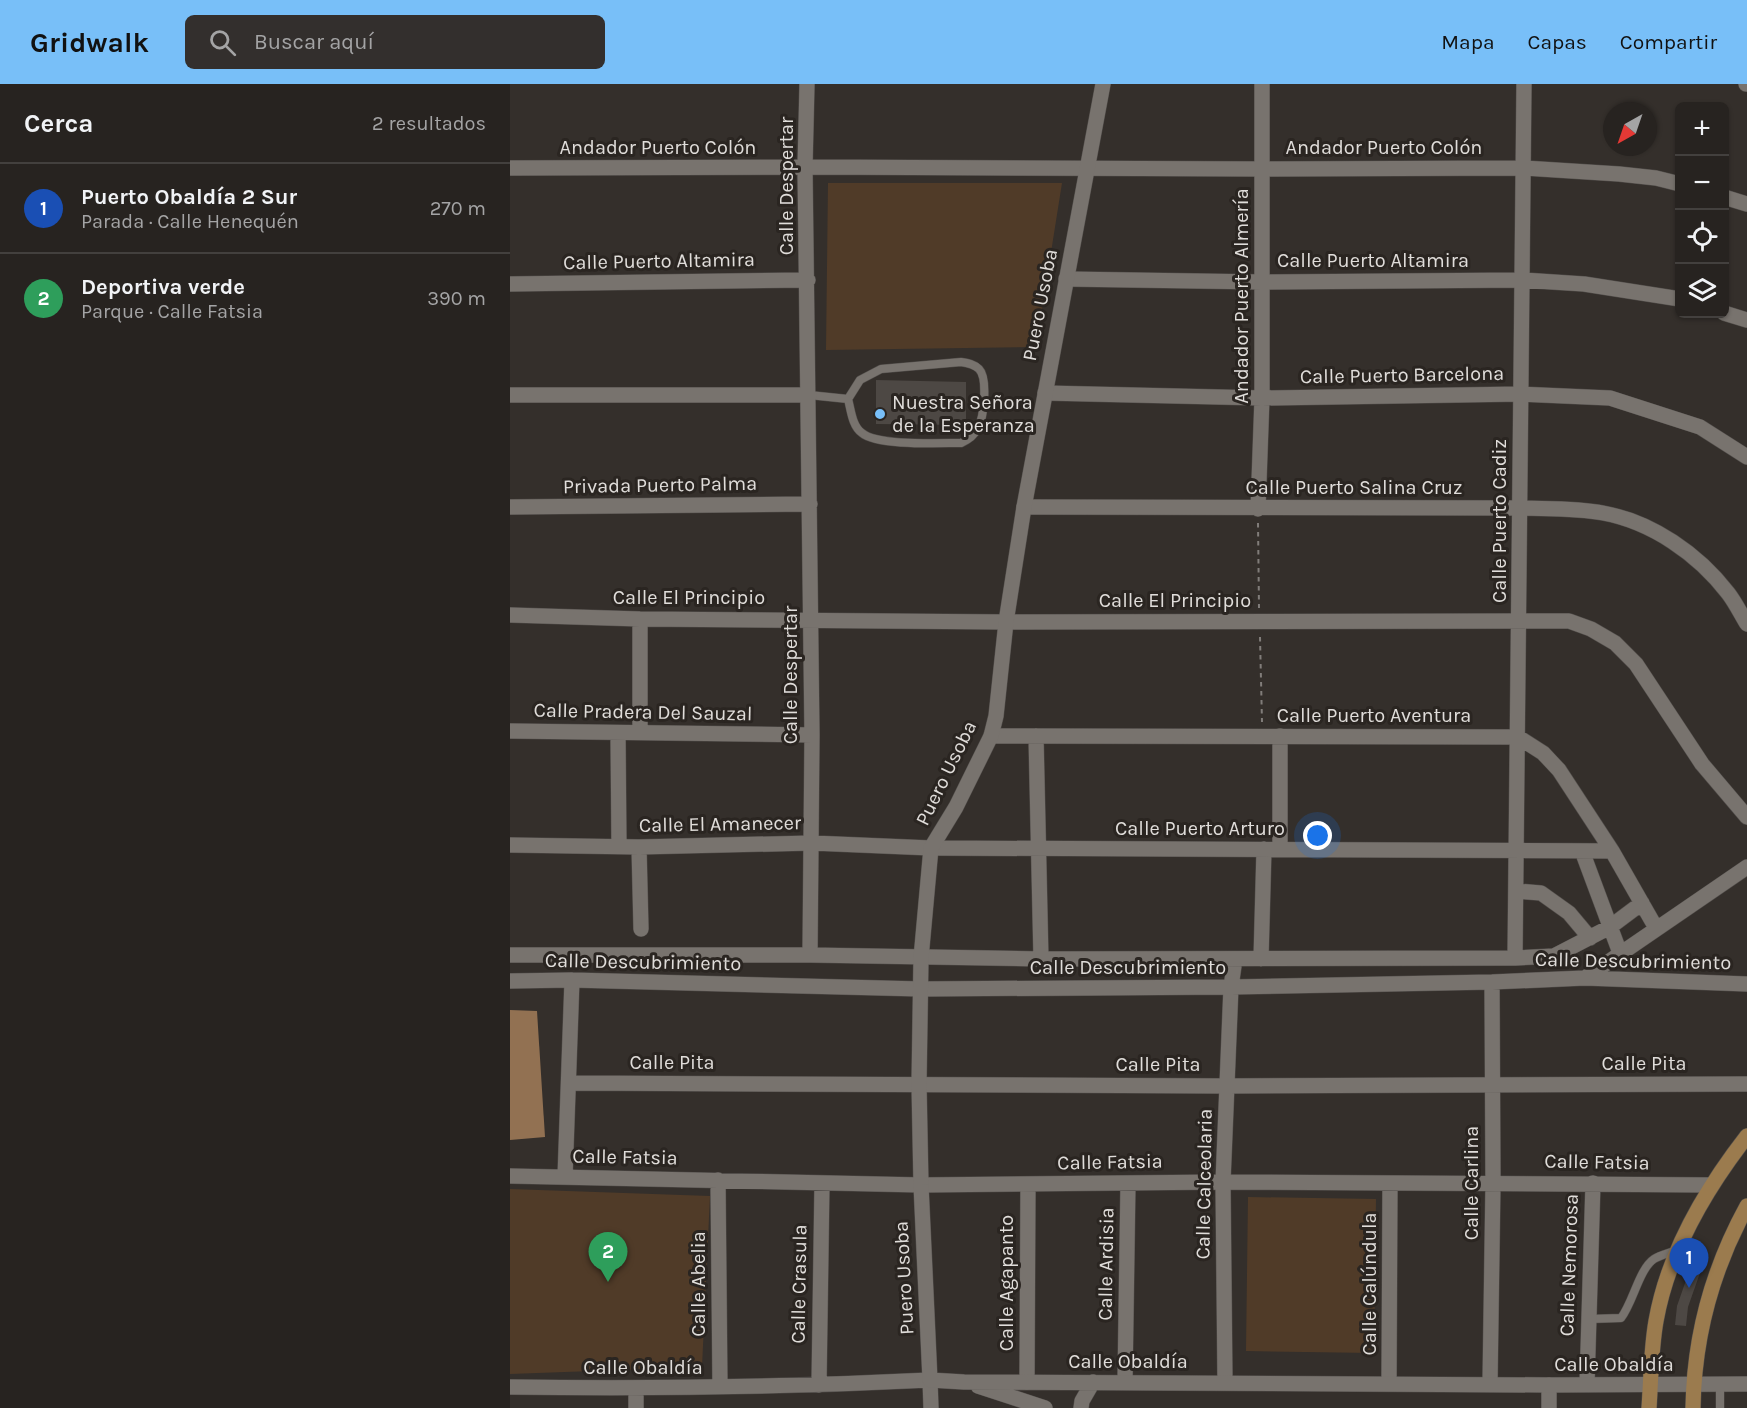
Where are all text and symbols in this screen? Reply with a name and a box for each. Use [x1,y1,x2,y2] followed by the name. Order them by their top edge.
[185,15,605,69] search box
[30,26,149,59] text: Gridwalk
[206,26,239,59] icon: search
[254,29,374,55] text: Buscar aquí
[1441,30,1495,54] text: Mapa
[1528,30,1587,54] text: Capas
[1620,30,1717,54] text: Compartir
[1603,102,1657,156] north arrow
[1675,102,1729,318] map controls
[1675,102,1729,156] button: +
[24,108,93,139] text: Cerca
[372,112,486,135] text: 2 resultados
[775,116,798,255] street label: Calle Despertar
[560,136,756,159] street label: Andador Puerto Colón
[1286,136,1482,159] street label: Andador Puerto Colón
[1675,156,1729,210] button: −
[81,184,297,210] text: Puerto Obaldía 2 Sur
[1230,188,1253,404] street label: Andador Puerto Almería
[40,197,47,220] text: 1
[430,197,486,220] text: 270 m
[81,210,299,233] text: Parada · Calle Henequén
[1675,210,1729,264] button: locate
[1018,247,1062,363] street label: Puero Usoba
[563,248,755,274] street label: Calle Puerto Altamira
[1277,249,1469,272] street label: Calle Puerto Altamira
[1675,264,1729,318] button: layers
[81,274,245,300] text: Deportiva verde
[37,287,50,310] text: 2
[427,287,486,310] text: 390 m
[81,300,263,323] text: Parque · Calle Fatsia
[1300,362,1504,388] street label: Calle Puerto Barcelona
[892,391,1035,437] place label: Nuestra Señora de la Esperanza
[873,407,887,421] marker: Nuestra Señora de la Esperanza
[1488,439,1511,603] street label: Calle Puerto Cadiz
[563,472,757,498] street label: Privada Puerto Palma
[1246,476,1462,499] street label: Calle Puerto Salina Cruz
[613,586,765,609] street label: Calle El Principio
[1099,589,1251,612] street label: Calle El Principio
[779,605,802,744] street label: Calle Despertar
[533,699,753,725] street label: Calle Pradera Del Sauzal
[1277,704,1471,727] street label: Calle Puerto Aventura
[911,717,981,829] street label: Puero Usoba
[639,811,802,837] street label: Calle El Amanecer
[1115,817,1285,840] street label: Calle Puerto Arturo
[1303,821,1332,850] your location
[1535,948,1731,974] street label: Calle Descubrimiento
[545,949,741,975] street label: Calle Descubrimiento
[1030,956,1226,979] street label: Calle Descubrimiento
[629,1051,715,1074] street label: Calle Pita
[1601,1052,1687,1075] street label: Calle Pita
[1115,1053,1201,1076] street label: Calle Pita
[1191,1108,1217,1260] street label: Calle Calceolaria
[1460,1126,1483,1240] street label: Calle Carlina
[572,1145,678,1169] street label: Calle Fatsia
[1057,1150,1163,1174] street label: Calle Fatsia
[1544,1150,1650,1174] street label: Calle Fatsia
[1555,1193,1583,1337] street label: Calle Nemorosa
[1094,1207,1118,1321] street label: Calle Ardisia
[1358,1212,1381,1356] street label: Calle Calúndula
[995,1215,1018,1351] street label: Calle Agapanto
[890,1221,918,1335] street label: Puero Usoba
[786,1224,812,1344] street label: Calle Crasula
[687,1231,710,1337] street label: Calle Abelia
[588,1232,628,1282] pin: 2
[1670,1238,1708,1288] pin: 1
[1068,1350,1188,1373] street label: Calle Obaldía
[1554,1353,1674,1376] street label: Calle Obaldía
[583,1356,703,1379] street label: Calle Obaldía

